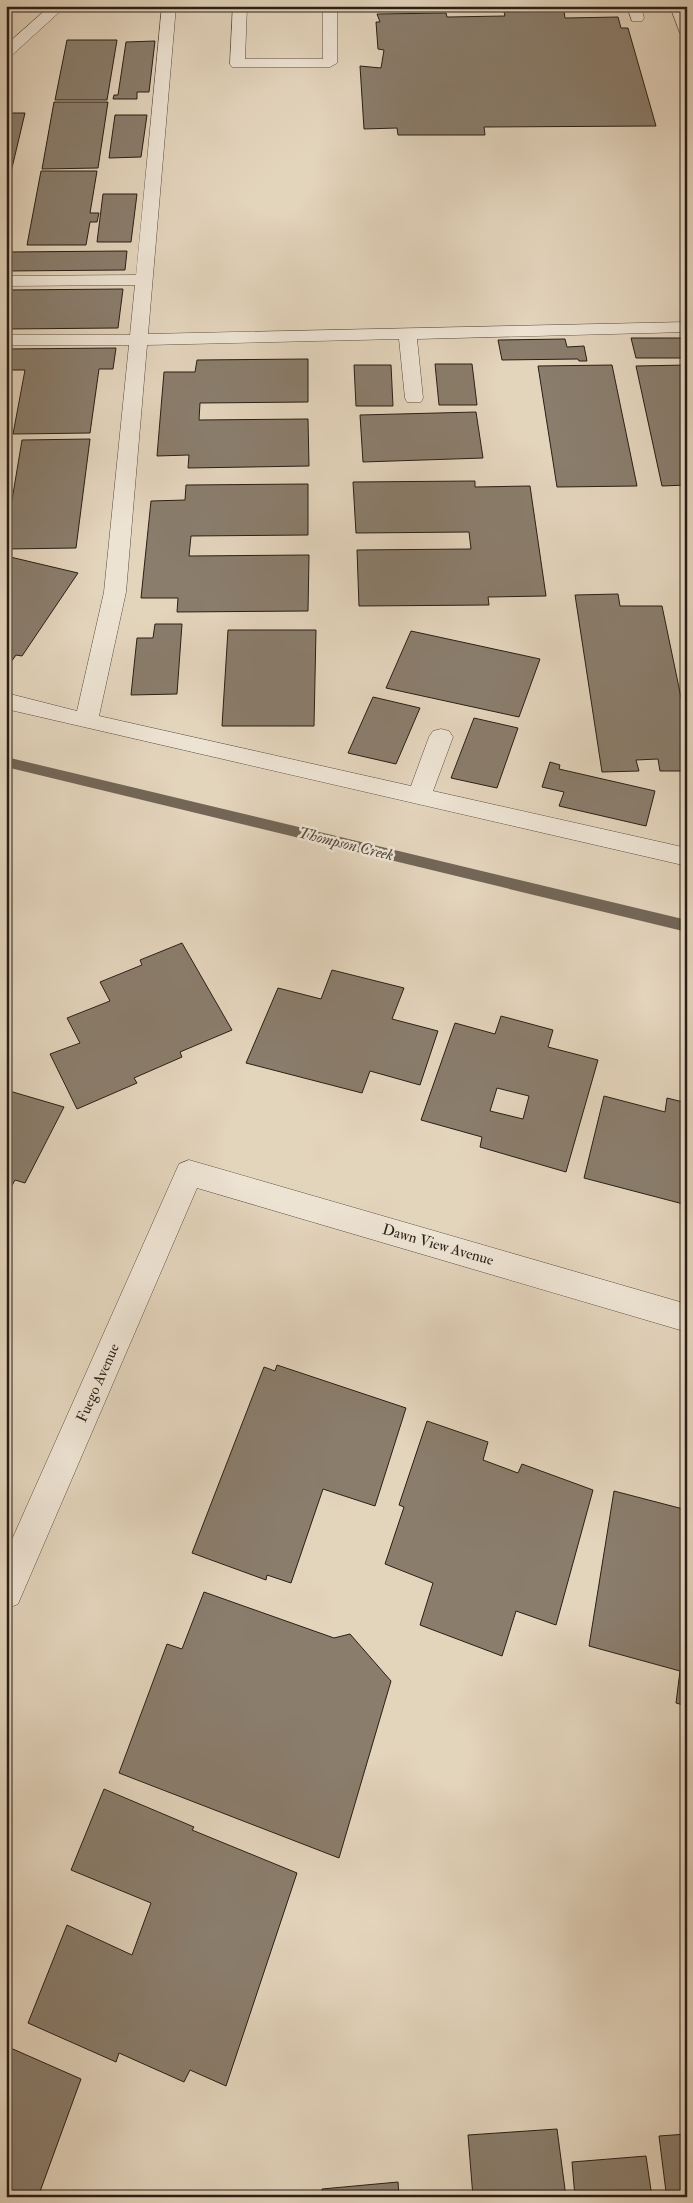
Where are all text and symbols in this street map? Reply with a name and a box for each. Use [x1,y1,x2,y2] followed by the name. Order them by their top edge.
[296,823,396,866] water label: Thompson Creek
[380,1220,496,1270] street label: Dawn View Avenue
[72,1341,124,1425] street label: Fuego Avenue

